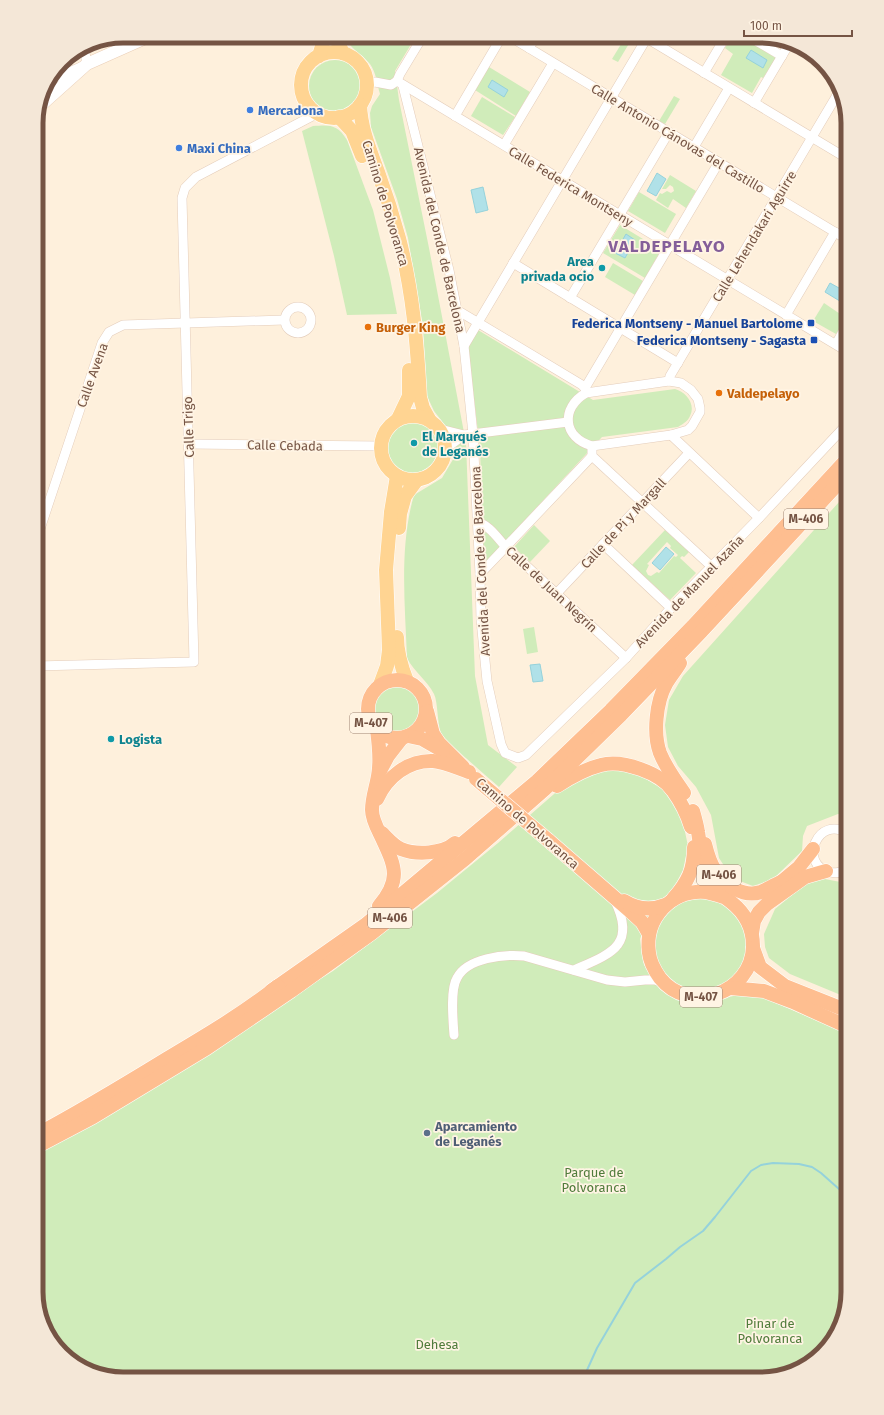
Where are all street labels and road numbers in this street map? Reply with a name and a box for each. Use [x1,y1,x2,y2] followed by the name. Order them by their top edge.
[588,81,767,196] street label: Calle Antonio Cánovas del Castillo
[359,138,412,268] street label: Camino de Polvoranca
[506,143,636,230] street label: Calle Federica Montseny
[411,146,468,334] street label: Avenida del Conde de Barcelona
[709,168,800,305] street label: Calle Lehendakari Aguirre
[74,341,111,410] street label: Calle Avena
[180,396,197,458] street label: Calle Trigo
[247,437,323,454] street label: Calle Cebada
[468,466,493,656] street label: Avenida del Conde de Barcelona
[578,475,669,572] street label: Calle de Pi y Margall
[784,509,828,529] road number: M-406
[632,532,747,651] street label: Avenida de Manuel Azaña
[503,543,600,635] street label: Calle de Juan Negrín
[350,713,392,733] road number: M-407
[473,775,582,872] street label: Camino de Polvoranca
[697,865,741,885] road number: M-406
[368,908,412,928] road number: M-406
[680,987,722,1007] road number: M-407

